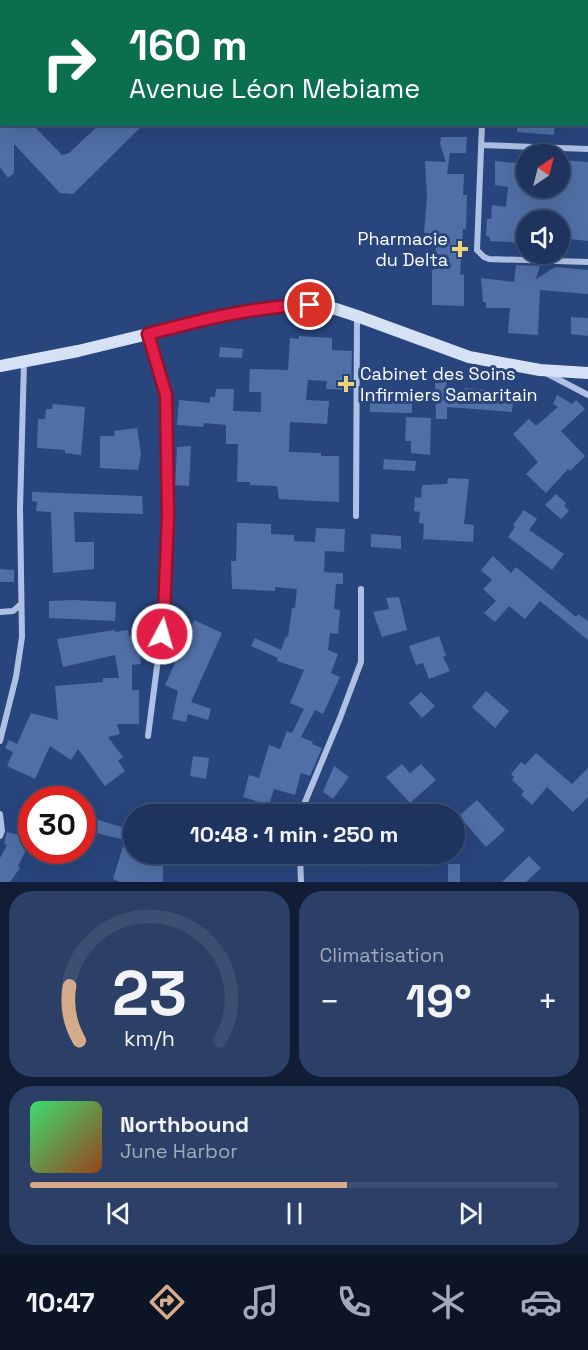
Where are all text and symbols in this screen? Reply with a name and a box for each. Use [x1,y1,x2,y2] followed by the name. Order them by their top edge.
[129,19,248,72] text: 160 m
[30,24,108,102] icon: right
[129,71,420,106] text: Avenue Léon Mebiame
[516,144,570,198] north arrow
[516,144,570,264] map controls
[516,210,570,264] button: sound
[358,227,448,271] place label: Pharmacie du Delta
[453,242,467,256] marker: Pharmacie du Delta
[284,279,335,330] pin
[293,288,326,321] icon: arrive
[360,362,538,406] place label: Cabinet des Soins Infirmiers Samaritain
[337,375,355,393] marker: Cabinet des Soins Infirmiers Samaritain
[130,602,194,666] position arrow
[18,786,96,864] speed limit sign: 30
[190,820,398,848] text: 10:48 · 1 min · 250 m
[320,942,444,968] text: Climatisation
[112,954,187,1033] text: 23
[406,973,472,1030] text: 19°
[320,981,340,1023] text: −
[538,981,558,1023] text: +
[124,1025,175,1052] text: km/h
[120,1110,249,1138] text: Northbound
[120,1138,238,1164] text: June Harbor
[102,1197,135,1230] icon: previous
[278,1197,311,1230] icon: pause
[454,1197,487,1230] icon: next
[146,1281,188,1323] icon: directions
[240,1281,282,1323] icon: music
[333,1281,375,1323] icon: phone
[427,1281,469,1323] icon: climate
[520,1281,562,1323] icon: car
[26,1285,95,1320] text: 10:47

